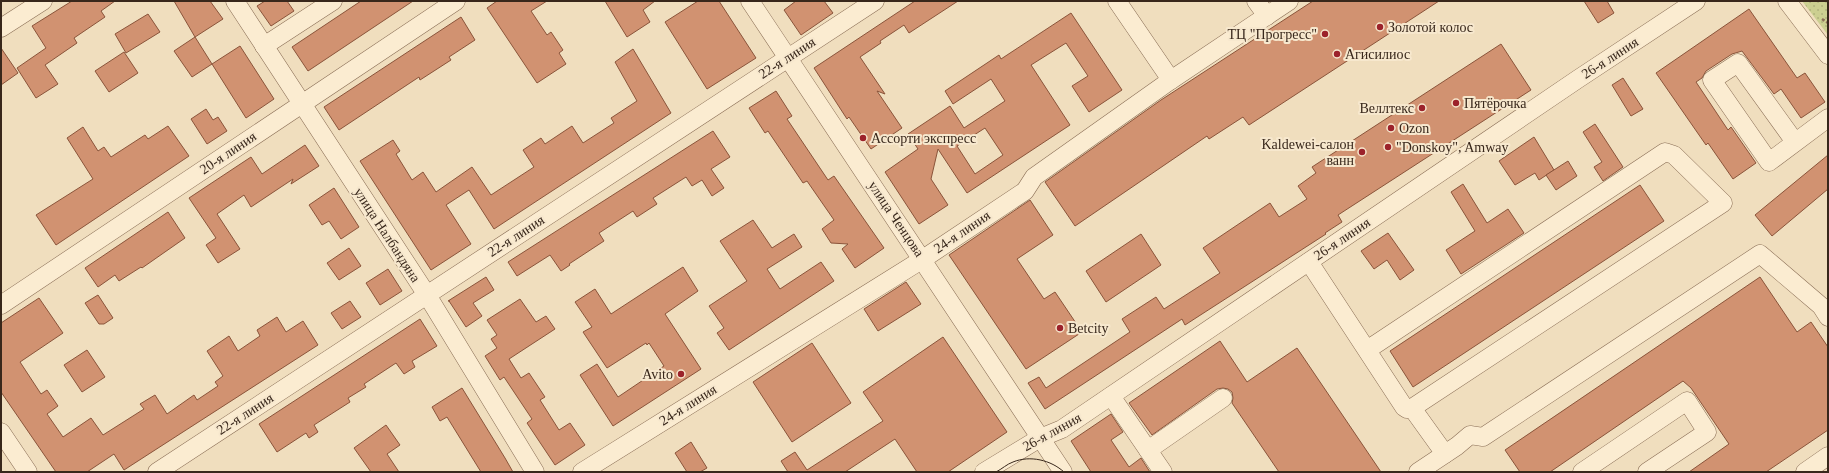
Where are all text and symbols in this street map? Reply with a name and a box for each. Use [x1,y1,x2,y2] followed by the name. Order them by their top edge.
[1388,20,1473,35] place label: Золотой колос
[1375,22,1385,32] marker: Золотой колос
[1228,27,1317,42] place label: ТЦ "Прогресс"
[1320,29,1330,39] marker: ТЦ "Прогресс"
[756,34,819,82] street label: 22-я линия
[1579,34,1642,82] street label: 26-я линия
[1345,47,1410,62] place label: Агисилиос
[1332,49,1342,59] marker: Агисилиос
[1464,96,1527,111] place label: Пятёрочка
[1451,98,1461,108] marker: Пятёрочка
[1359,101,1414,116] place label: Веллтекс
[1417,103,1427,113] marker: Веллтекс
[1399,121,1429,136] place label: Ozon
[1386,123,1396,133] marker: Ozon
[197,128,259,177] street label: 20-я линия
[871,131,976,146] place label: Ассорти экспресс
[858,133,868,143] marker: Ассорти экспресс
[1261,137,1355,168] place label: Kaldewei-салон ванн
[1396,140,1509,155] place label: "Donskoy", Amway
[1383,142,1393,152] marker: "Donskoy", Amway
[1357,147,1367,157] marker: Kaldewei-салон ванн
[865,178,927,260] street label: улица Ченцова
[351,185,424,286] street label: улица Налбандяна
[931,207,993,256] street label: 24-я линия
[485,212,548,260] street label: 22-я линия
[1311,214,1373,263] street label: 26-я линия
[1068,321,1108,336] place label: Betcity
[1055,323,1065,333] marker: Betcity
[642,367,673,382] place label: Avito
[676,369,686,379] marker: Avito
[657,381,720,428] street label: 24-я линия
[214,390,277,438] street label: 22-я линия
[1020,410,1084,454] street label: 26-я линия

